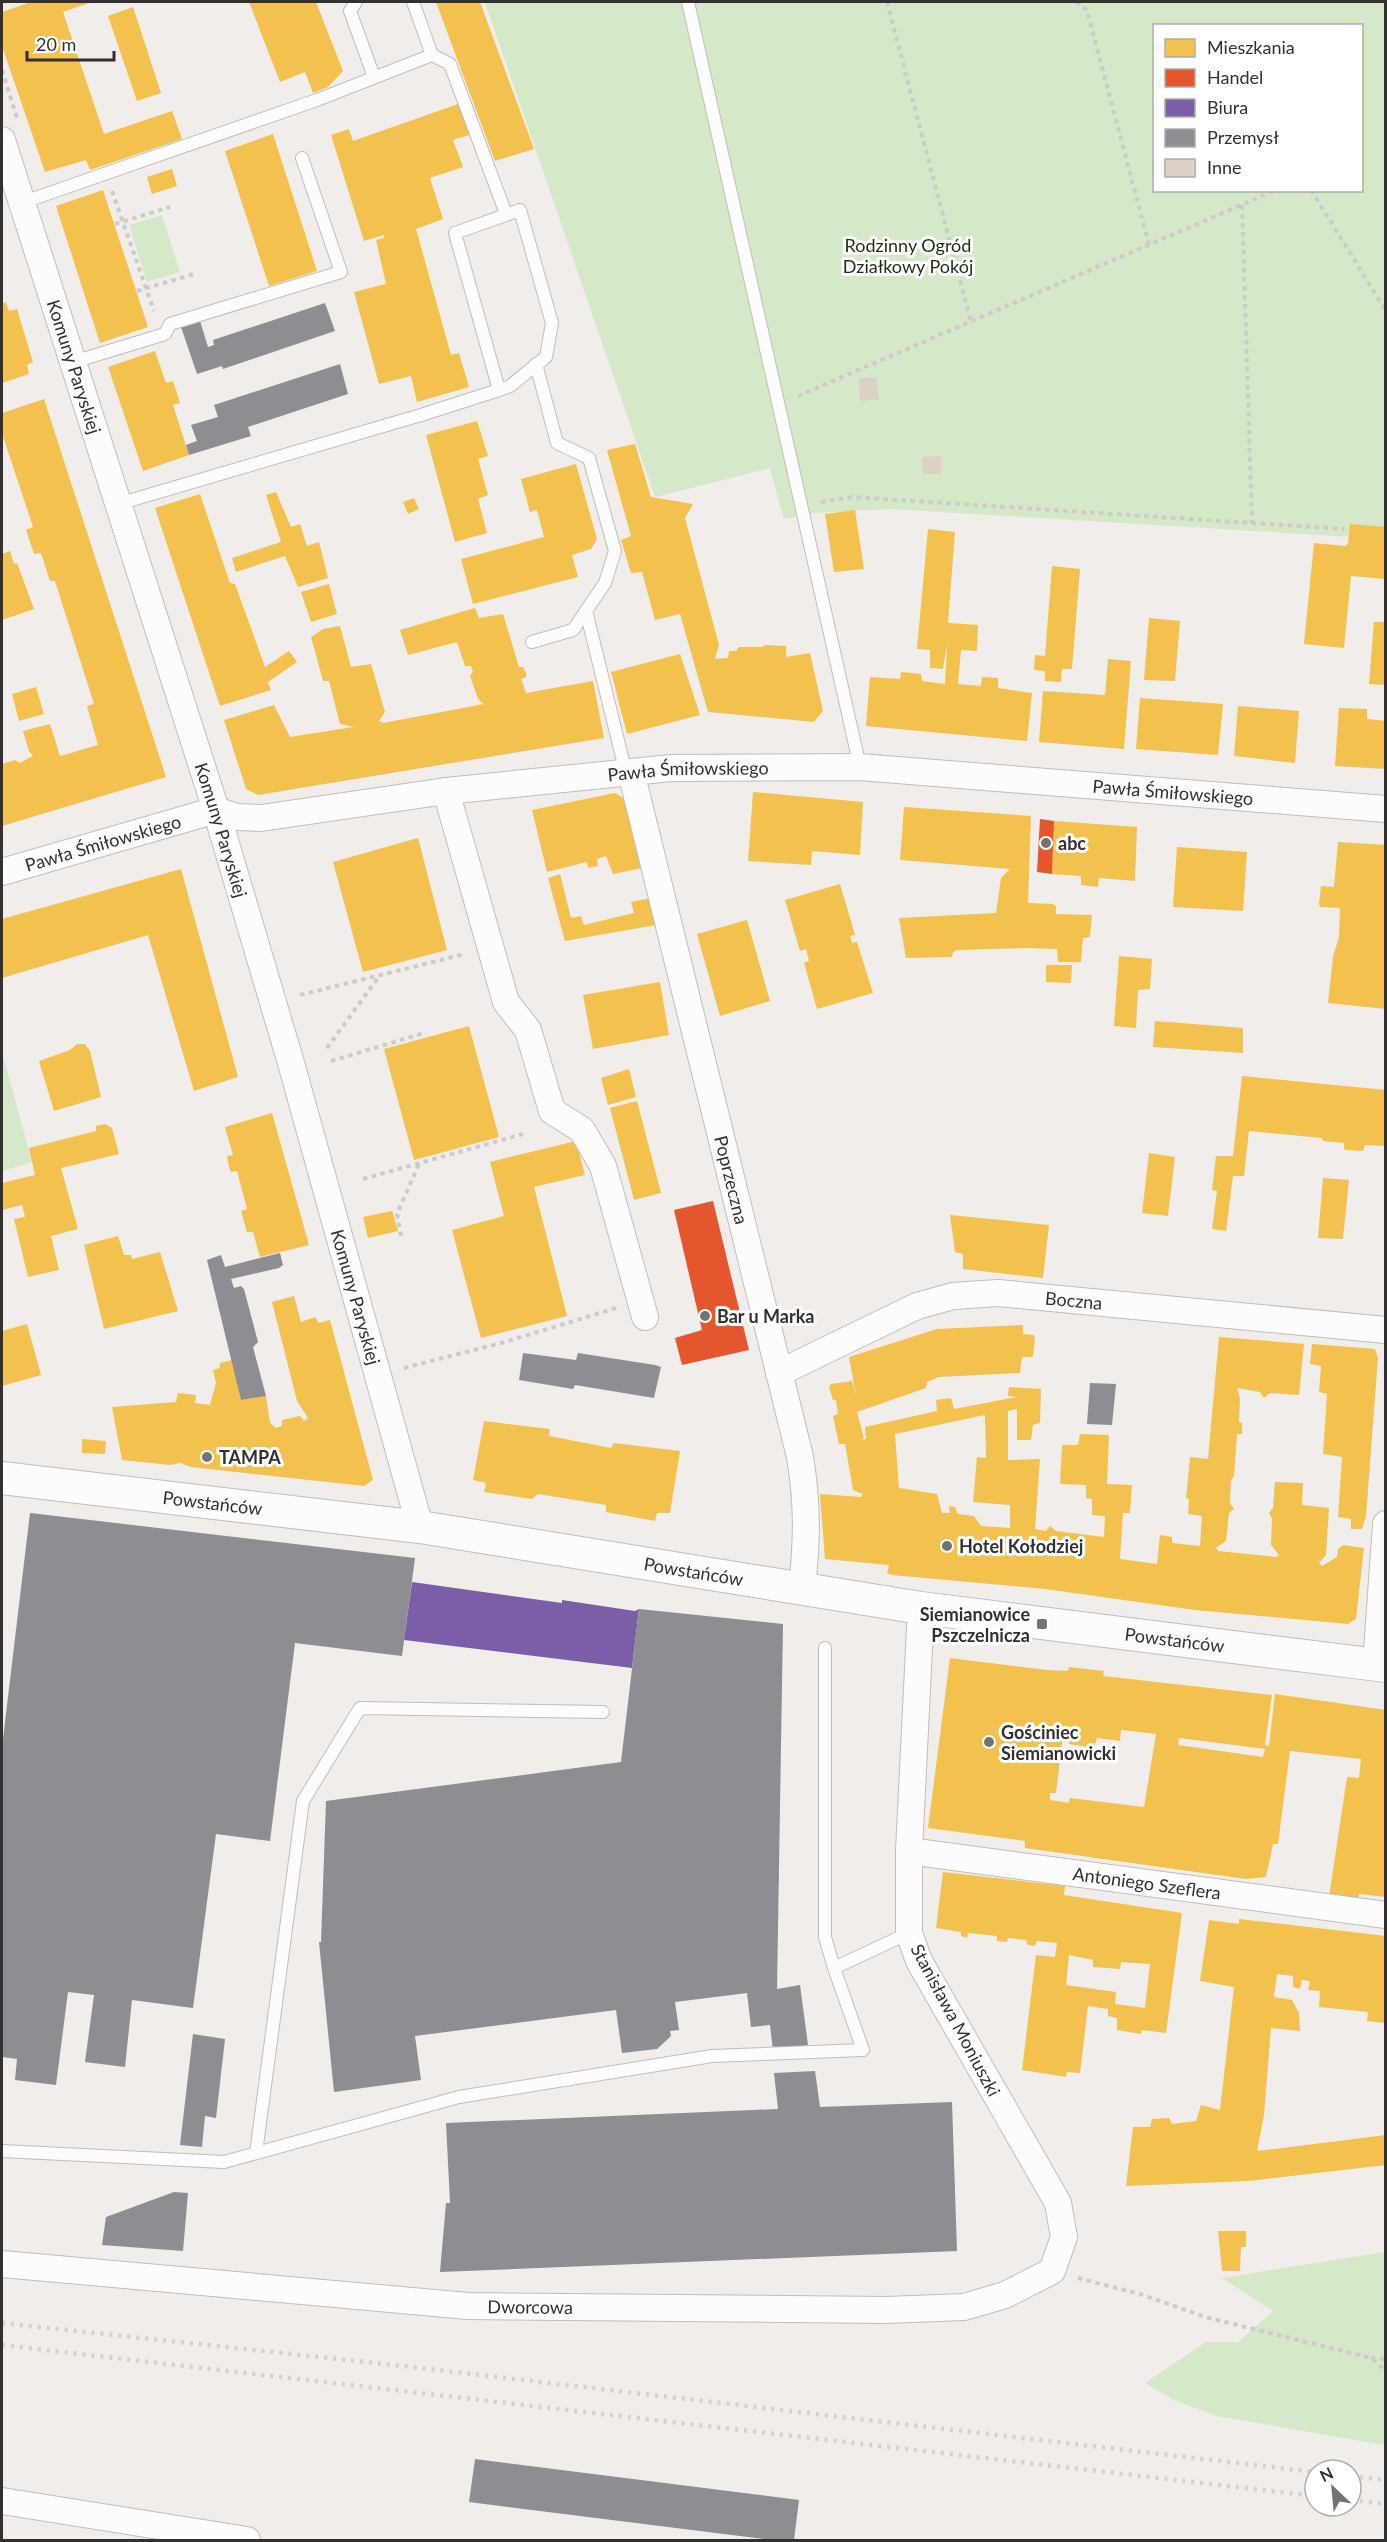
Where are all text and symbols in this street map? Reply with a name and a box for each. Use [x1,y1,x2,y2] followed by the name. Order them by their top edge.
[27,24,114,62] scale bar
[1153,24,1363,192] legend
[36,33,76,55] text: 20 m
[1207,36,1295,58] text: Mieszkania
[1207,66,1263,88] text: Handel
[1207,96,1248,118] text: Biura
[1207,126,1279,148] text: Przemysł
[1207,156,1242,178] text: Inne
[843,234,973,277] park label: Rodzinny Ogród Działkowy Pokój
[43,297,106,437] street label: Komuny Paryskiej
[606,756,769,785] street label: Pawła Śmiłowskiego
[191,760,252,900] street label: Komuny Paryskiej
[1092,775,1254,809] street label: Pawła Śmiłowskiego
[22,810,183,876] street label: Pawła Śmiłowskiego
[1058,832,1086,854] place label: abc
[1039,836,1053,850] marker: abc
[710,1133,753,1226] street label: Poprzeczna
[327,1227,385,1367] street label: Komuny Paryskiej
[1044,1287,1103,1314] street label: Boczna
[717,1305,814,1327] place label: Bar u Marka
[698,1309,712,1323] marker: Bar u Marka
[219,1446,281,1468] place label: TAMPA
[200,1450,214,1464] marker: TAMPA
[161,1486,264,1519] street label: Powstańców
[959,1535,1083,1557] place label: Hotel Kołodziej
[940,1539,954,1553] marker: Hotel Kołodziej
[642,1552,745,1590] street label: Powstańców
[920,1603,1030,1646] place label: Siemianowice Pszczelnicza
[1035,1617,1049,1631] marker: Siemianowice Pszczelnicza
[1123,1623,1226,1657] street label: Powstańców
[1001,1721,1116,1764] place label: Gościniec Siemianowicki
[982,1735,996,1749] marker: Gościniec Siemianowicki
[1072,1862,1222,1904] street label: Antoniego Szeflera
[907,1940,1005,2100] street label: Stanisława Moniuszki
[487,2295,573,2318] street label: Dworcowa
[1303,2458,1363,2518] north arrow
[1317,2463,1336,2485] text: N

